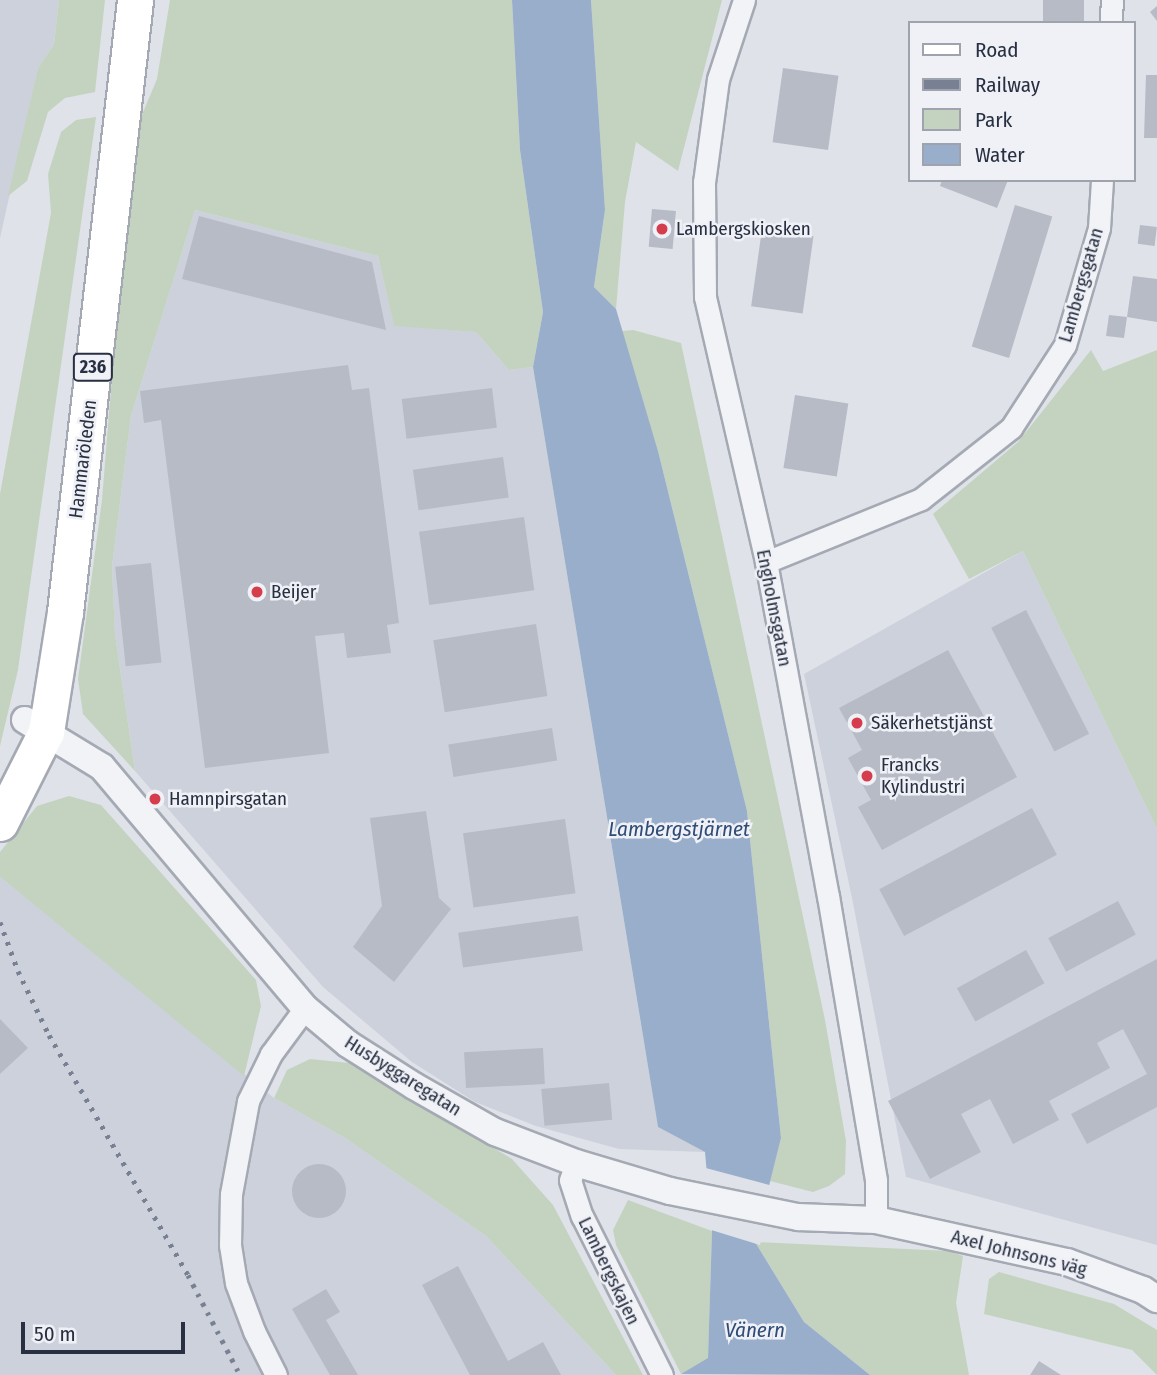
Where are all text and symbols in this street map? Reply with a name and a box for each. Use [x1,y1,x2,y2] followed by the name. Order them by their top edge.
[908,21,1136,182] legend
[975,37,1019,63] text: Road
[975,72,1040,98] text: Railway
[975,107,1012,133] text: Park
[975,142,1025,168] text: Water
[676,218,811,240] place label: Lambergskiosken
[654,221,670,237] marker: Lambergskiosken
[1054,225,1108,345] street label: Lambergsgatan
[72,352,114,382] road number: 236
[64,398,102,520] street label: Hammaröleden
[751,548,797,668] street label: Engholmsgatan
[271,581,316,603] place label: Beijer
[249,584,265,600] marker: Beijer
[871,712,993,734] place label: Säkerhetstjänst
[849,715,865,731] marker: Säkerhetstjänst
[881,754,965,798] place label: Francks Kylindustri
[859,768,875,784] marker: Francks Kylindustri
[169,788,287,810] place label: Hamnpirsgatan
[147,791,163,807] marker: Hamnpirsgatan
[608,816,750,842] water label: Lambergstjärnet
[340,1031,466,1121] street label: Husbyggaregatan
[573,1213,645,1329] street label: Lambergskajen
[949,1225,1089,1281] street label: Axel Johnsons väg
[24,1308,189,1352] scale bar
[725,1317,785,1343] water label: Vänern
[34,1321,76,1347] text: 50 m

